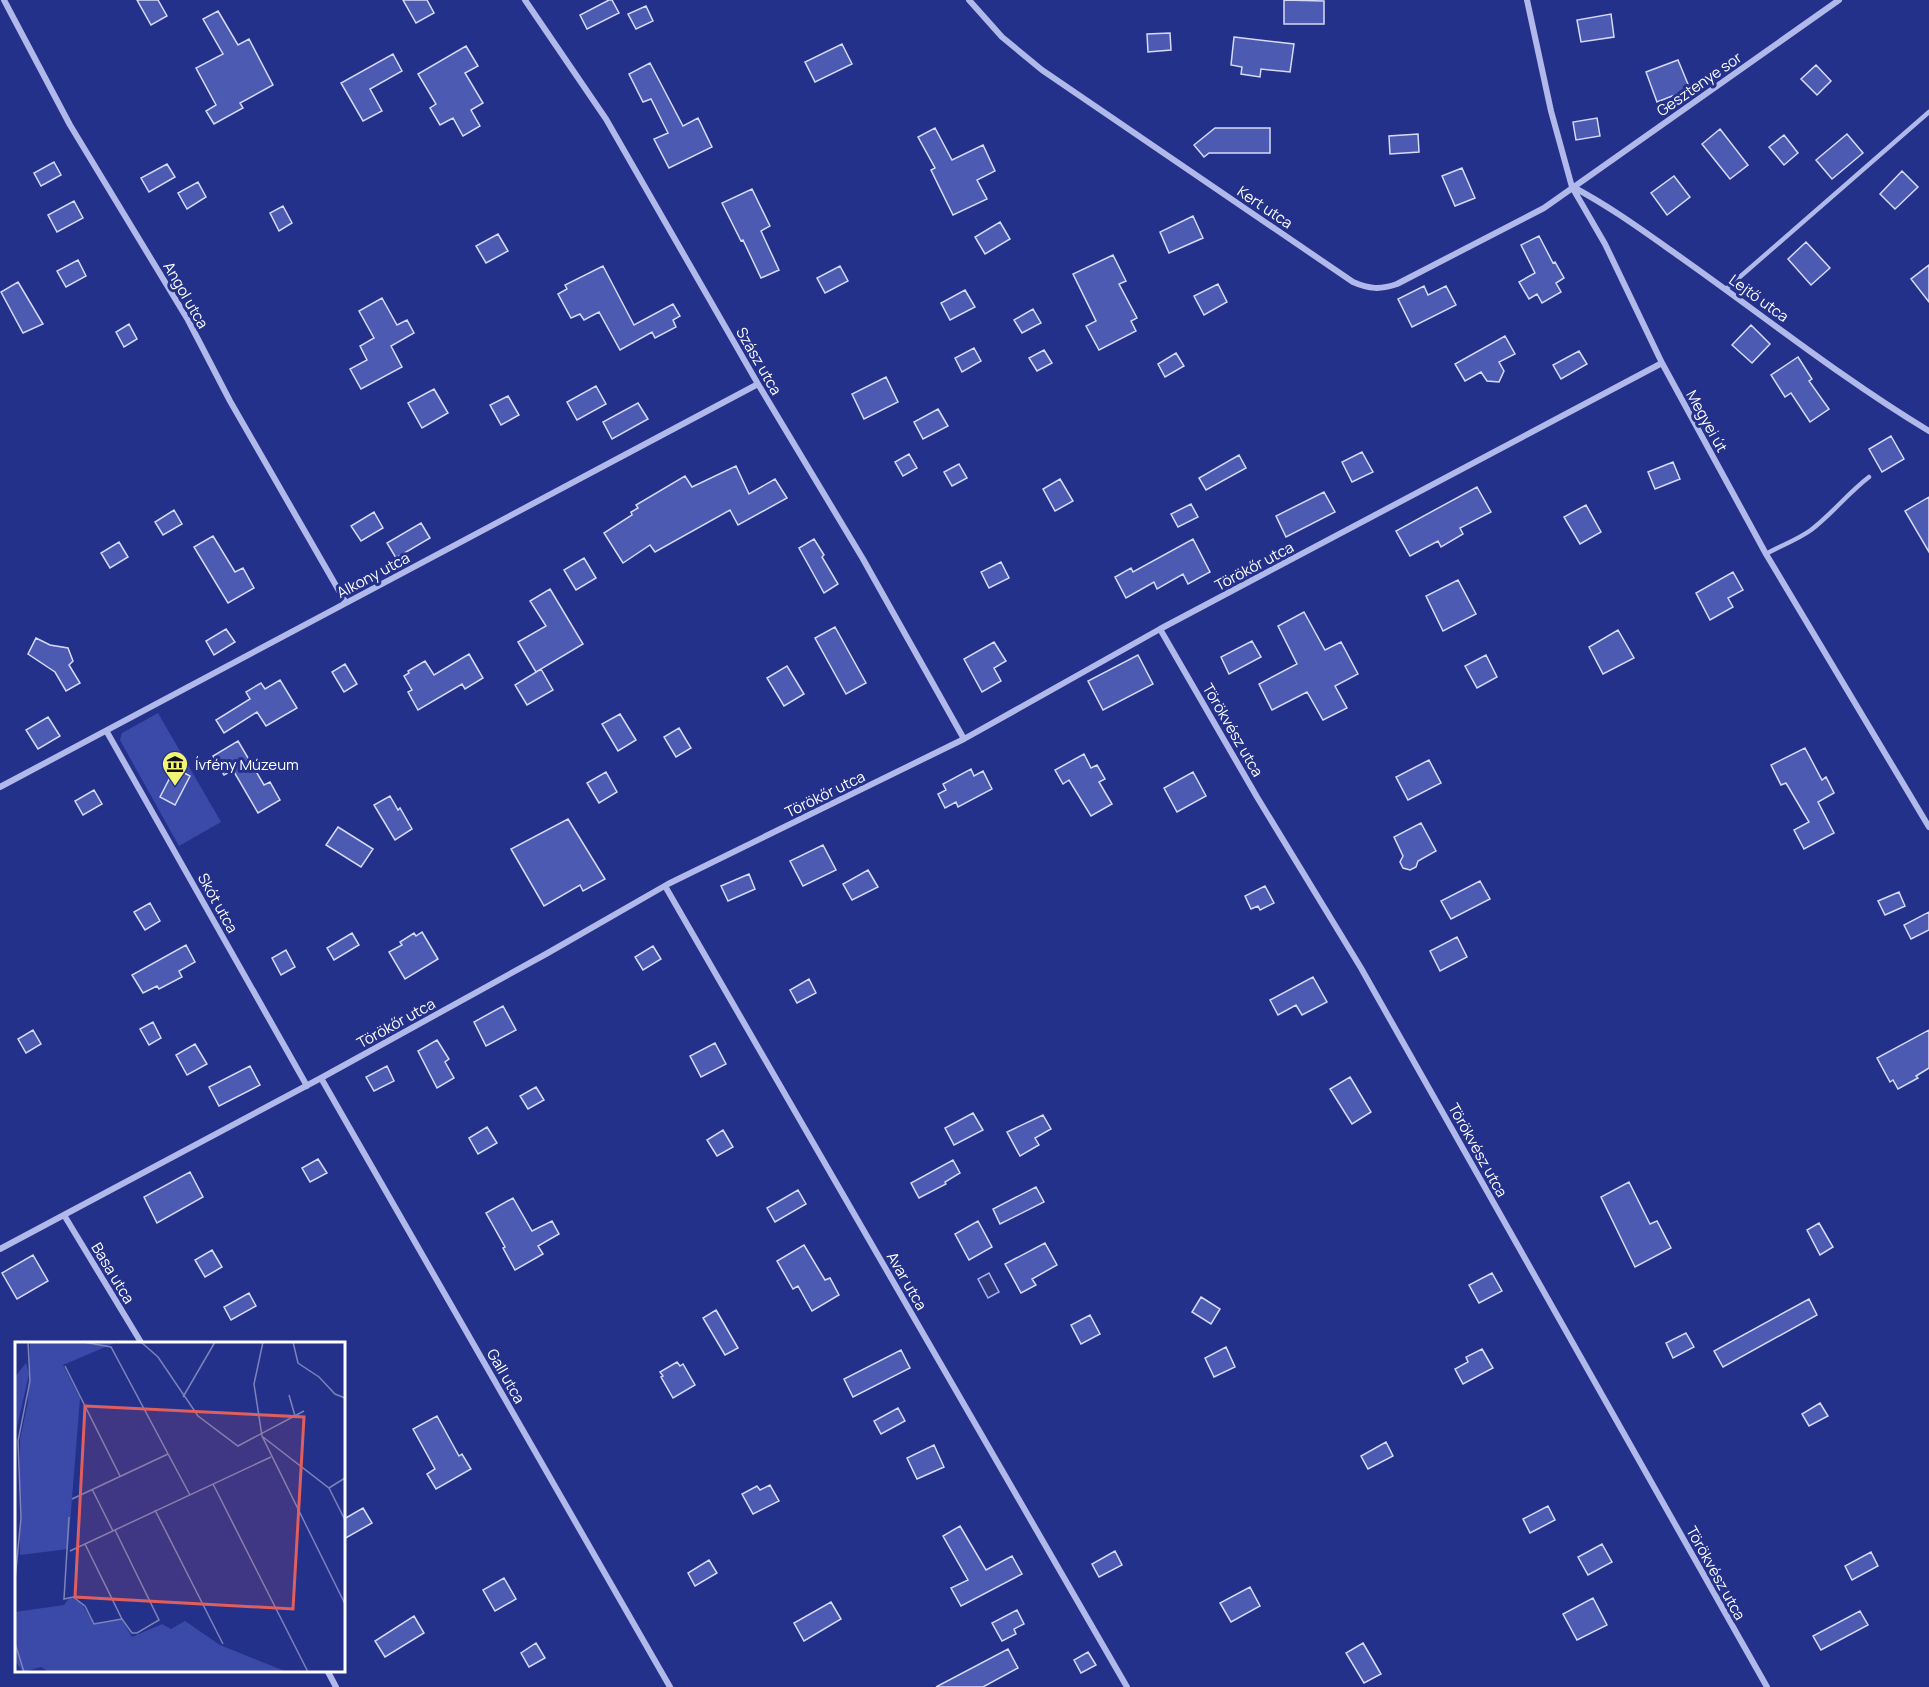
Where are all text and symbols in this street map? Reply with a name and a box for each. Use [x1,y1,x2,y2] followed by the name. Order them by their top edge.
[1652,47,1746,121] street label: Gesztenye sor
[1233,181,1297,233] street label: Kert utca
[158,258,214,332] street label: Angol utca
[1725,269,1793,327] street label: Lejtő utca
[731,323,787,399] street label: Szász utca
[1681,386,1733,456] street label: Megyei út
[1211,536,1297,596] street label: Törökőr utca
[333,547,413,603] street label: Alkony utca
[1198,679,1268,781] street label: Törökvész utca
[160,749,190,787] museum icon: Ívfény Múzeum
[195,754,299,775] place label: Ívfény Múzeum
[782,766,868,822] street label: Törökőr utca
[193,869,243,937] street label: Skót utca
[353,993,439,1053] street label: Törökőr utca
[1443,1099,1513,1201] street label: Törökvész utca
[87,1238,139,1308] street label: Basa utca
[882,1248,932,1314] street label: Avar utca
[15,1342,345,1672] inset map
[482,1345,530,1407] street label: Gall utca
[1681,1522,1751,1624] street label: Törökvész utca

